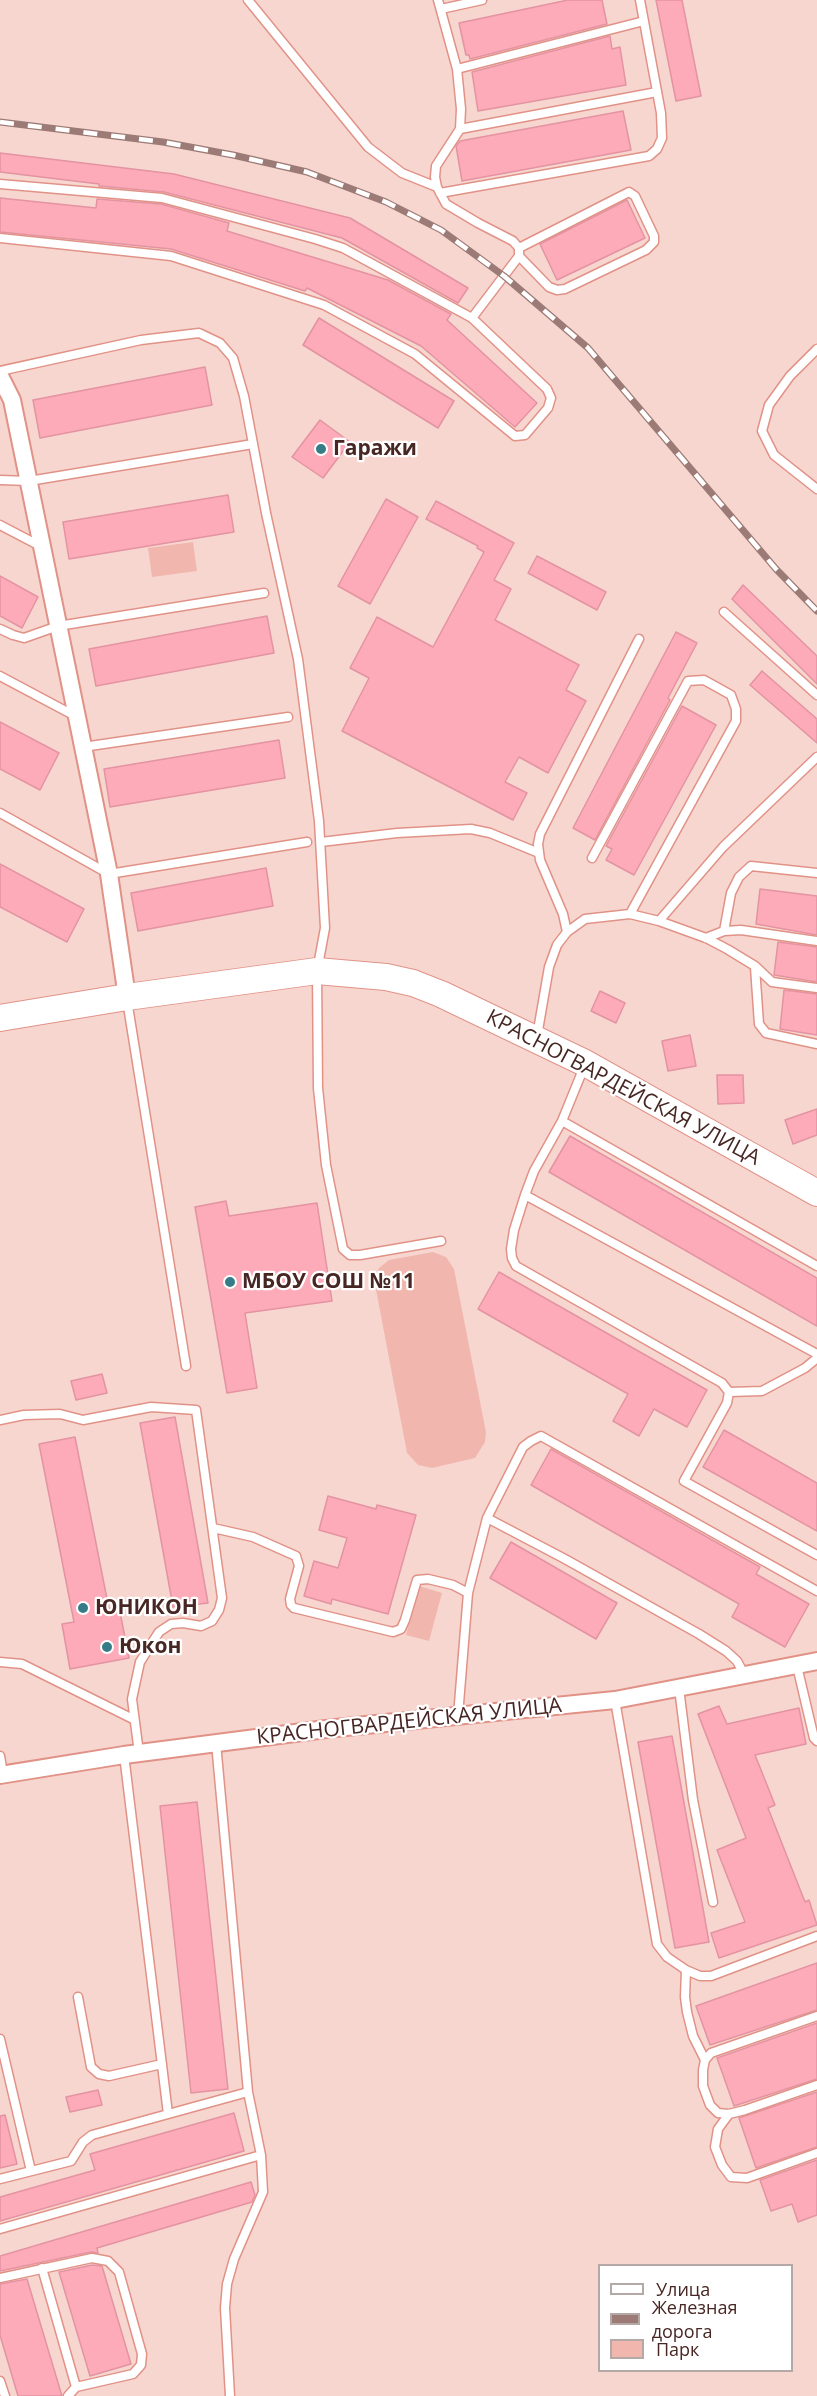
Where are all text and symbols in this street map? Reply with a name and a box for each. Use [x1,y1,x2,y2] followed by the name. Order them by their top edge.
[333,436,417,462] place label: Гаражи
[314,442,328,456] marker: Гаражи
[482,1005,764,1171] street label: КРАСНОГВАРДЕЙСКАЯ УЛИЦА
[242,1269,415,1295] place label: МБОУ СОШ №11
[223,1275,237,1289] marker: МБОУ СОШ №11
[95,1595,198,1621] place label: ЮНИКОН
[76,1601,90,1615] marker: ЮНИКОН
[119,1634,181,1660] place label: Юкон
[100,1640,114,1654] marker: Юкон
[255,1693,563,1751] street label: КРАСНОГВАРДЕЙСКАЯ УЛИЦА
[598,2264,793,2372] legend
[656,2277,710,2301] text: Улица
[652,2295,737,2343] text: Железная дорога
[656,2337,699,2361] text: Парк

